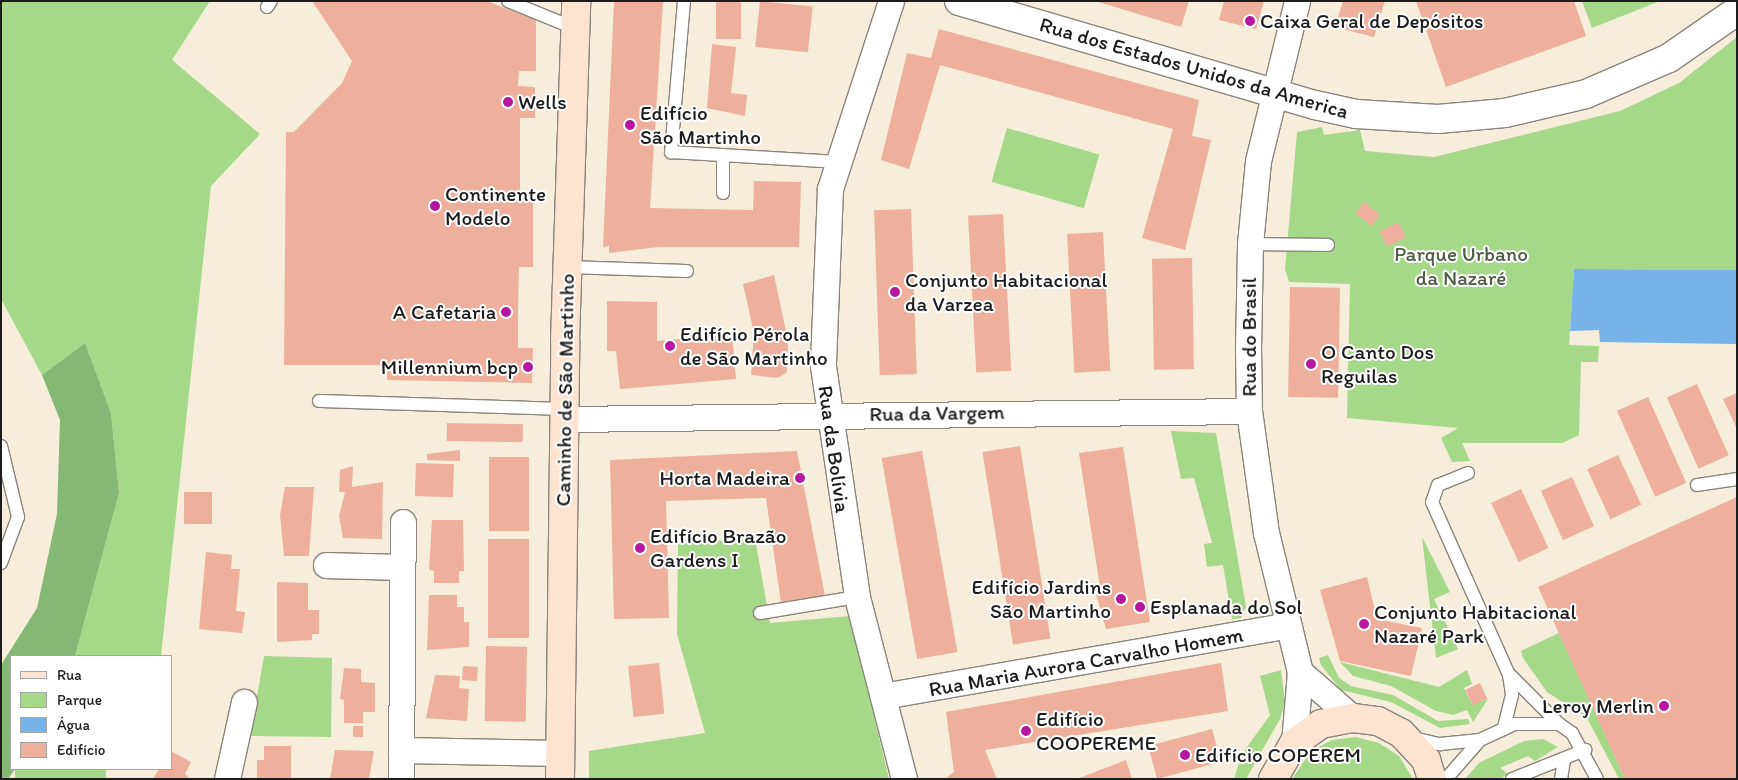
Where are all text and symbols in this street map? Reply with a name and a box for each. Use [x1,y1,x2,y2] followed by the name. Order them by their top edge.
[1260,8,1484,34] place label: Caixa Geral de Depósitos
[1036,12,1352,124] street label: Rua dos Estados Unidos da America
[1244,15,1256,27] marker: Caixa Geral de Depósitos
[518,89,567,115] place label: Wells
[502,96,514,108] marker: Wells
[640,100,761,150] place label: Edifício São Martinho
[624,119,636,131] marker: Edifício São Martinho
[445,181,546,231] place label: Continente Modelo
[429,200,441,212] marker: Continente Modelo
[1394,241,1528,291] park label: Parque Urbano da Nazaré
[905,267,1108,317] place label: Conjunto Habitacional da Varzea
[550,274,580,506] street label: Caminho de São Martinho
[1236,277,1262,397] street label: Rua do Brasil
[889,286,901,298] marker: Conjunto Habitacional da Varzea
[393,299,496,325] place label: A Cafetaria
[500,306,512,318] marker: A Cafetaria
[680,321,827,371] place label: Edifício Pérola de São Martinho
[1321,339,1435,389] place label: O Canto Dos Reguilas
[664,340,676,352] marker: Edifício Pérola de São Martinho
[380,354,518,380] place label: Millennium bcp
[1305,358,1317,370] marker: O Canto Dos Reguilas
[522,361,534,373] marker: Millennium bcp
[813,384,855,514] street label: Rua da Bolívia
[869,399,1005,427] street label: Rua da Vargem
[660,465,790,491] place label: Horta Madeira
[794,472,806,484] marker: Horta Madeira
[650,523,786,573] place label: Edifício Brazão Gardens I
[634,542,646,554] marker: Edifício Brazão Gardens I
[972,574,1111,624] place label: Edifício Jardins São Martinho
[1115,593,1127,605] marker: Edifício Jardins São Martinho
[1150,594,1303,620] place label: Esplanada do Sol
[1374,599,1577,649] place label: Conjunto Habitacional Nazaré Park
[1134,601,1146,613] marker: Esplanada do Sol
[1358,618,1370,630] marker: Conjunto Habitacional Nazaré Park
[927,622,1245,702] street label: Rua Maria Aurora Carvalho Homem
[10,655,172,770] legend
[57,666,82,684] text: Rua
[57,691,102,709] text: Parque
[1542,693,1654,719] place label: Leroy Merlin
[1658,700,1670,712] marker: Leroy Merlin
[1036,706,1156,756] place label: Edifício COOPEREME
[57,716,90,734] text: Água
[1020,725,1032,737] marker: Edifício COOPEREME
[57,741,105,759] text: Edifício
[1195,742,1361,768] place label: Edifício COPEREM
[1179,749,1191,761] marker: Edifício COPEREM

